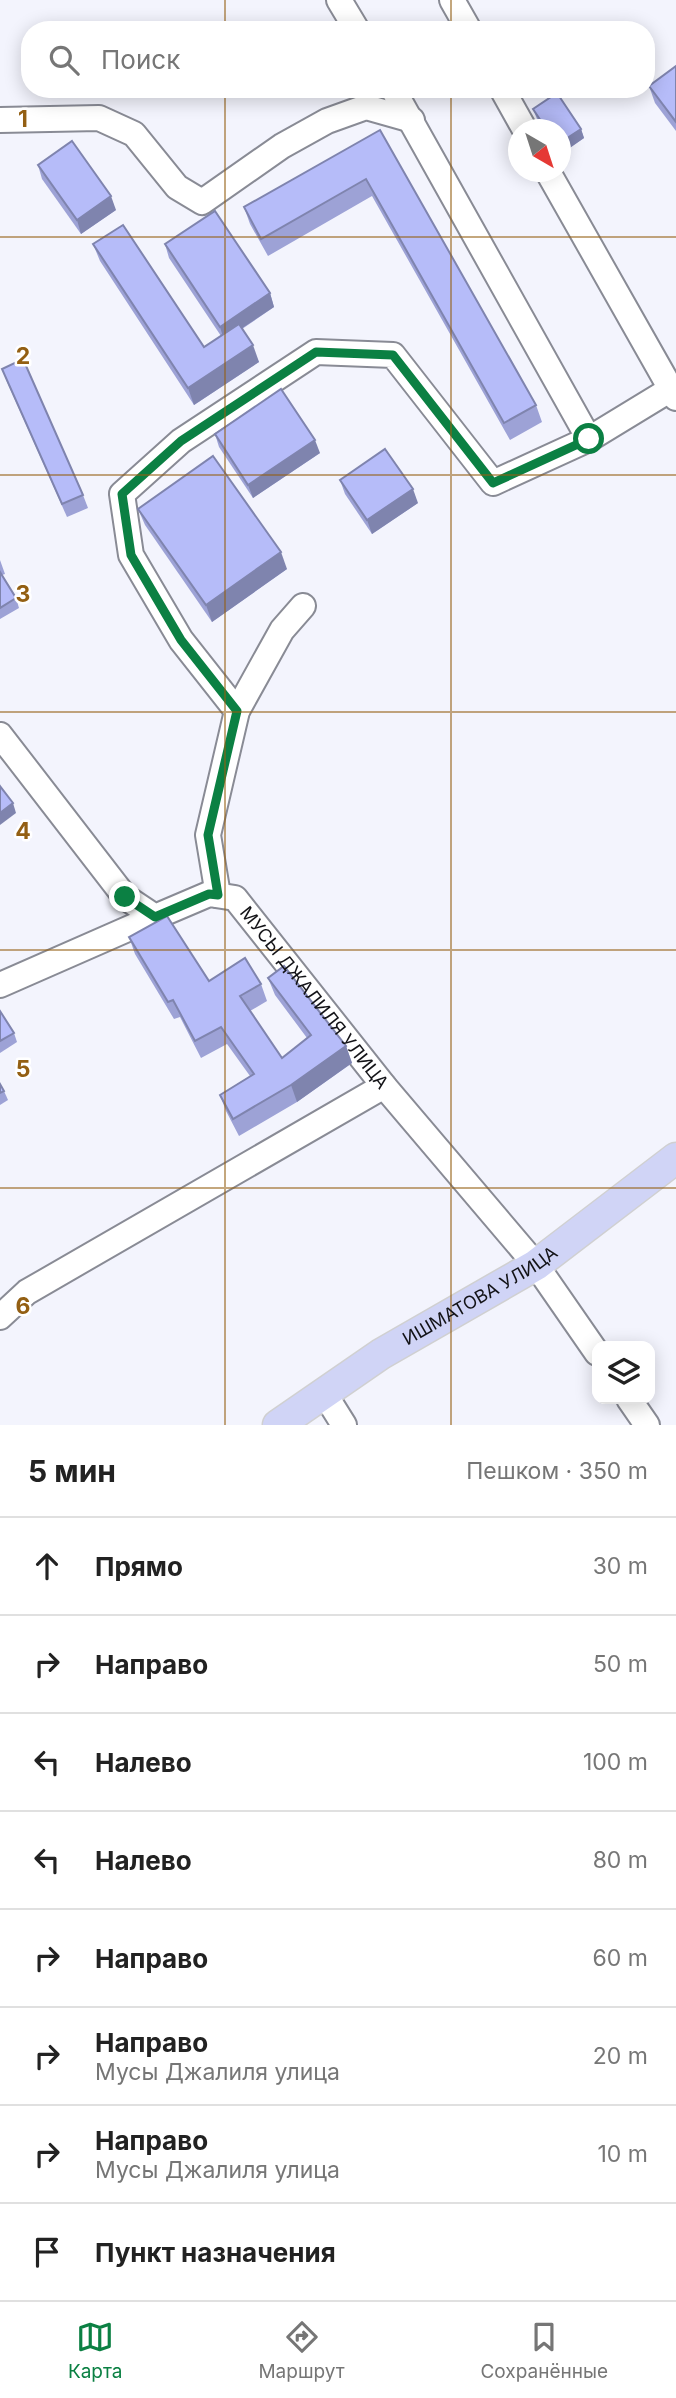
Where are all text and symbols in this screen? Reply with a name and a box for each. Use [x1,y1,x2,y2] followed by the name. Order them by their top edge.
[21,21,655,98] search box
[45,41,83,79] icon: search
[101,44,180,75] text: Поиск
[18,105,28,133] text: 1
[508,119,571,182] north arrow
[16,342,30,370] text: 2
[573,423,604,454] route start
[16,580,30,608] text: 3
[15,817,31,845] text: 4
[109,881,140,912] route end
[236,902,393,1093] street label: МУСЫ ДЖАЛИЛЯ УЛИЦА
[16,1055,30,1083] text: 5
[399,1242,561,1349] street label: ИШМАТОВА УЛИЦА
[16,1292,30,1320] text: 6
[592,1341,655,1404] map controls
[592,1341,655,1404] button: layers
[28,1453,116,1489] text: 5 мин
[466,1457,648,1485] text: Пешком · 350 m
[28,1547,66,1585] icon: ahead
[95,1551,183,1582] text: Прямо
[593,1552,648,1580] text: 30 m
[28,1645,66,1683] icon: right
[95,1649,208,1680] text: Направо
[593,1650,648,1678] text: 50 m
[28,1743,66,1781] icon: left
[95,1747,192,1778] text: Налево
[583,1748,648,1776] text: 100 m
[28,1841,66,1879] icon: left
[95,1845,192,1876] text: Налево
[593,1846,648,1874] text: 80 m
[28,1939,66,1977] icon: right
[95,1943,208,1974] text: Направо
[593,1944,648,1972] text: 60 m
[95,2027,208,2058] text: Направо
[28,2037,66,2075] icon: right
[593,2042,648,2070] text: 20 m
[95,2058,340,2086] text: Мусы Джалиля улица
[95,2125,208,2156] text: Направо
[28,2135,66,2173] icon: right
[598,2140,648,2168] text: 10 m
[95,2156,340,2184] text: Мусы Джалиля улица
[28,2233,66,2271] icon: arrive
[95,2237,336,2268] text: Пункт назначения
[68,2318,123,2383] tab: Карта
[258,2318,345,2383] tab: Маршрут
[480,2318,608,2383] tab: Сохранённые

